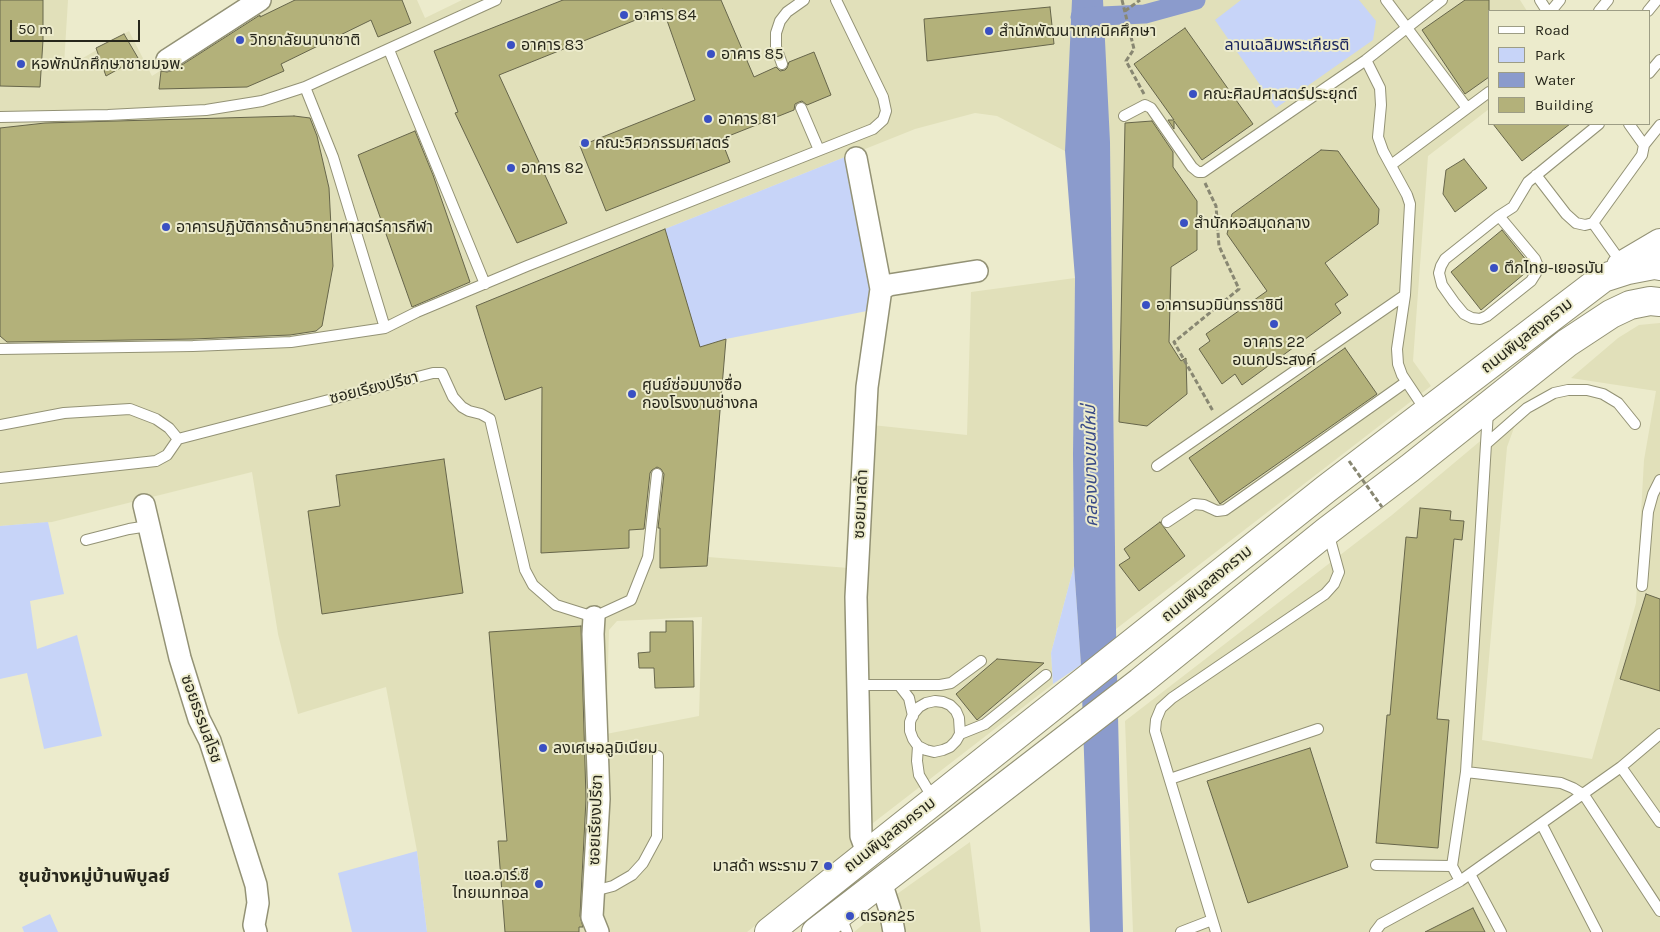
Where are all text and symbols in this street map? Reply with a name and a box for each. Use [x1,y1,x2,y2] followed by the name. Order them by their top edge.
[634,5,696,25] place label: อาคาร 84
[618,9,630,21] marker: อาคาร 84
[12,10,142,42] scale bar
[1488,10,1650,125] legend
[18,20,53,38] text: 50 m
[999,21,1156,41] place label: สำนักพัฒนาเทคนิคศึกษา
[1535,21,1570,39] text: Road
[983,25,995,37] marker: สำนักพัฒนาเทคนิคศึกษา
[250,30,360,50] place label: วิทยาลัยนานาชาติ
[234,34,246,46] marker: วิทยาลัยนานาชาติ
[521,35,584,55] place label: อาคาร 83
[1225,35,1349,55] park label: ลานเฉลิมพระเกียรติ
[505,39,517,51] marker: อาคาร 83
[721,44,783,64] place label: อาคาร 85
[1535,46,1565,64] text: Park
[705,48,717,60] marker: อาคาร 85
[31,54,183,74] place label: หอพักนักศึกษาชายมจพ.
[15,58,27,70] marker: หอพักนักศึกษาชายมจพ.
[1535,71,1575,89] text: Water
[1203,84,1357,104] place label: คณะศิลปศาสตร์ประยุกต์
[1187,88,1199,100] marker: คณะศิลปศาสตร์ประยุกต์
[1535,96,1593,114] text: Building
[718,109,777,129] place label: อาคาร 81
[702,113,714,125] marker: อาคาร 81
[595,133,729,153] place label: คณะวิศวกรรมศาสตร์
[579,137,591,149] marker: คณะวิศวกรรมศาสตร์
[521,158,584,178] place label: อาคาร 82
[505,162,517,174] marker: อาคาร 82
[1194,213,1310,233] place label: สำนักหอสมุดกลาง
[176,217,433,237] place label: อาคารปฏิบัติการด้านวิทยาศาสตร์การกีฬา
[1178,217,1190,229] marker: สำนักหอสมุดกลาง
[160,221,172,233] marker: อาคารปฏิบัติการด้านวิทยาศาสตร์การกีฬา
[1504,258,1604,278] place label: ตึกไทย-เยอรมัน
[1488,262,1500,274] marker: ตึกไทย-เยอรมัน
[1477,294,1577,378] street label: ถนนพิบูลสงคราม
[1156,295,1284,315] place label: อาคารนวมินทรราชินี
[1140,299,1152,311] marker: อาคารนวมินทรราชินี
[1268,318,1280,330] marker: อาคาร 22 อเนกประสงค์
[1232,332,1316,370] place label: อาคาร 22 อเนกประสงค์
[328,368,420,408] street label: ซอยเรียงปรีชา
[642,375,758,413] place label: ศูนย์ซ่อมบางซื่อ กองโรงงานช่างกล
[626,388,638,400] marker: ศูนย์ซ่อมบางซื่อ กองโรงงานช่างกล
[1079,405,1103,527] water label: คลองบางเขนใหม่
[850,469,872,539] street label: ซอยมาสด้า
[1158,542,1256,626] street label: ถนนพิบูลสงคราม
[176,672,226,766] street label: ซอยธรรมสโรช
[553,738,657,758] place label: ลงเศษอลูมิเนียม
[537,742,549,754] marker: ลงเศษอลูมิเนียม
[585,774,607,866] street label: ซอยเรียงปรีชา
[840,793,940,877] street label: ถนนพิบูลสงคราม
[713,856,818,876] place label: มาสด้า พระราม 7
[822,860,834,872] marker: มาสด้า พระราม 7
[453,865,529,903] place label: แอล.อาร์.ซี ไทยเมททอล
[18,866,170,888] district label: ชุนข้างหมู่บ้านพิบูลย์
[533,878,545,890] marker: แอล.อาร์.ซี ไทยเมททอล
[860,906,915,926] place label: ตรอก25
[844,910,856,922] marker: ตรอก25

